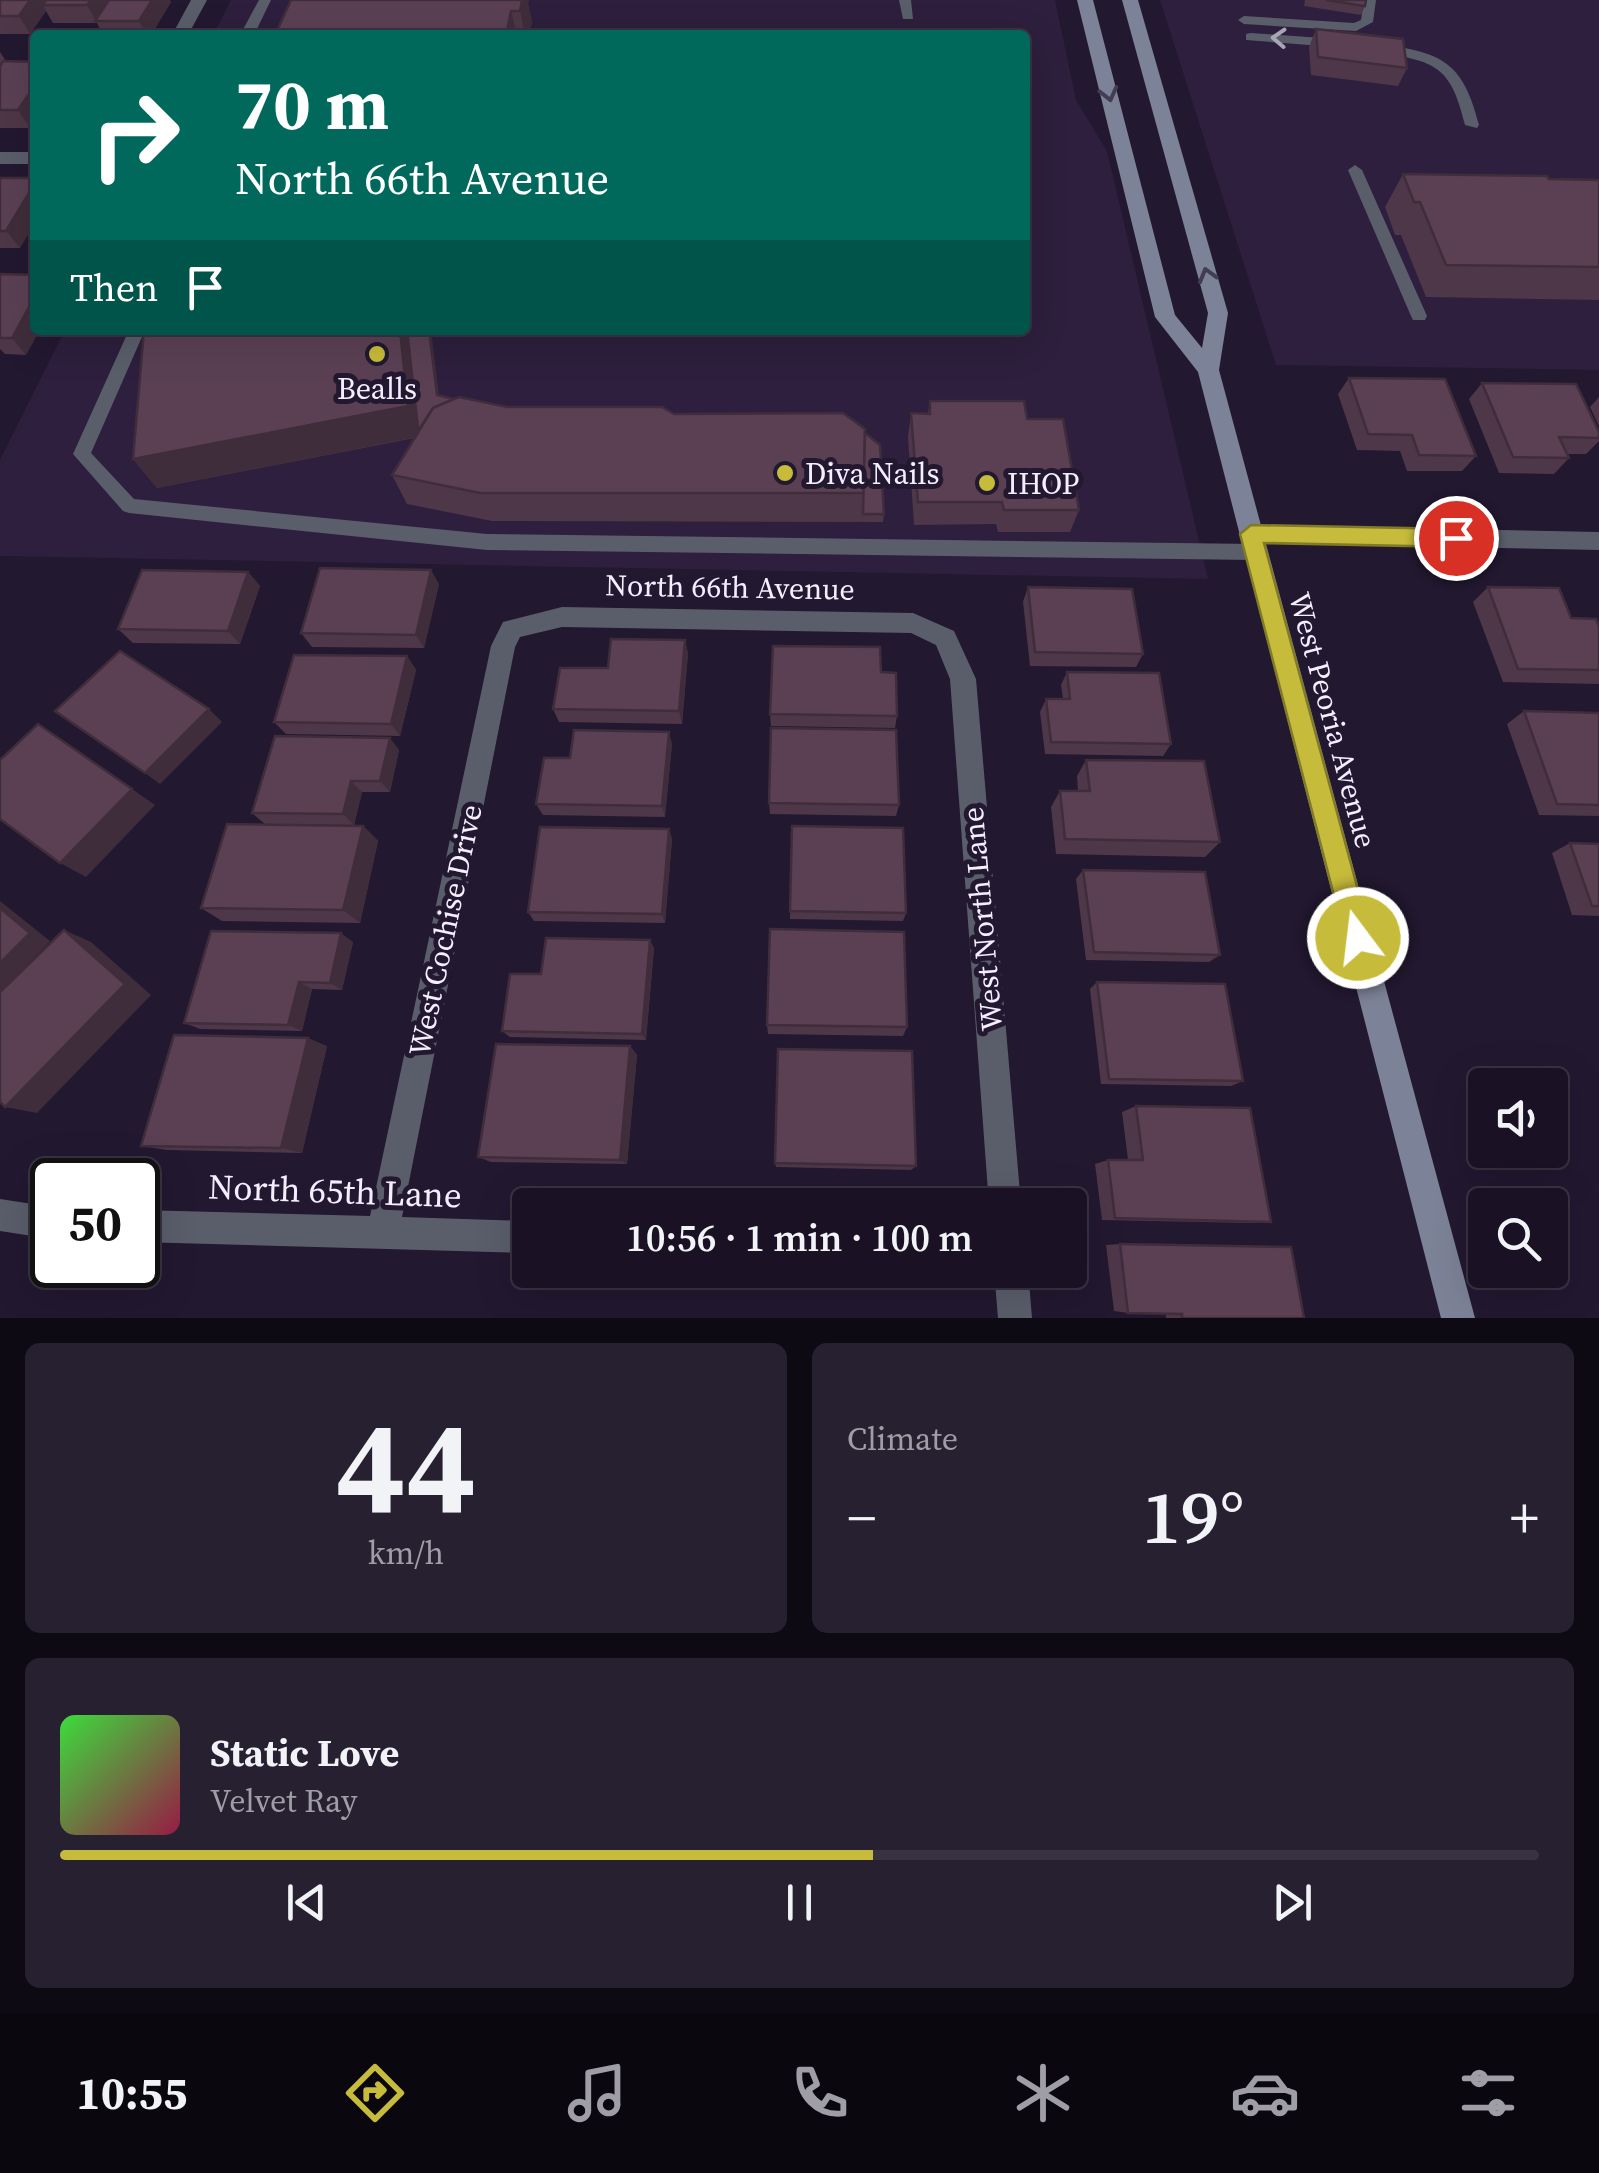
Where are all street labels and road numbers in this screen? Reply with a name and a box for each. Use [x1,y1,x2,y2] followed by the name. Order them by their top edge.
[605,564,855,610] street label: North 66th Avenue
[1279,588,1387,852] street label: West Peoria Avenue
[398,800,492,1060] street label: West Cochise Drive
[952,805,1012,1033] street label: West North Lane
[207,1163,463,1219] street label: North 65th Lane

